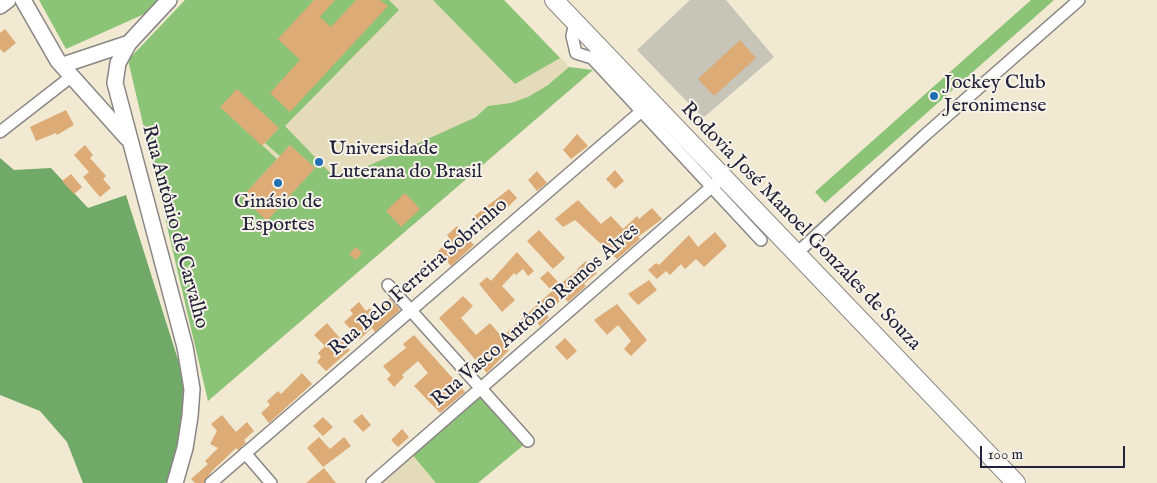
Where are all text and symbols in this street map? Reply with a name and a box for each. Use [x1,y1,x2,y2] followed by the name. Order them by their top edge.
[944,72,1046,119] place label: Jockey Club Jeronimense
[928,90,940,102] marker: Jockey Club Jeronimense
[675,98,925,356] street label: Rodovia José Manoel Gonzales de Souza
[135,122,213,332] street label: Rua Antônio de Carvalho
[329,138,482,185] place label: Universidade Luterana do Brasil
[313,156,325,168] marker: Universidade Luterana do Brasil
[272,177,284,189] marker: Ginásio de Esportes
[234,191,322,238] place label: Ginásio de Esportes
[325,194,513,362] street label: Rua Belo Ferreira Sobrinho
[427,219,645,413] street label: Rua Vasco Antônio Ramos Alves
[982,436,1127,468] scale bar
[988,445,1023,464] text: 100 m

